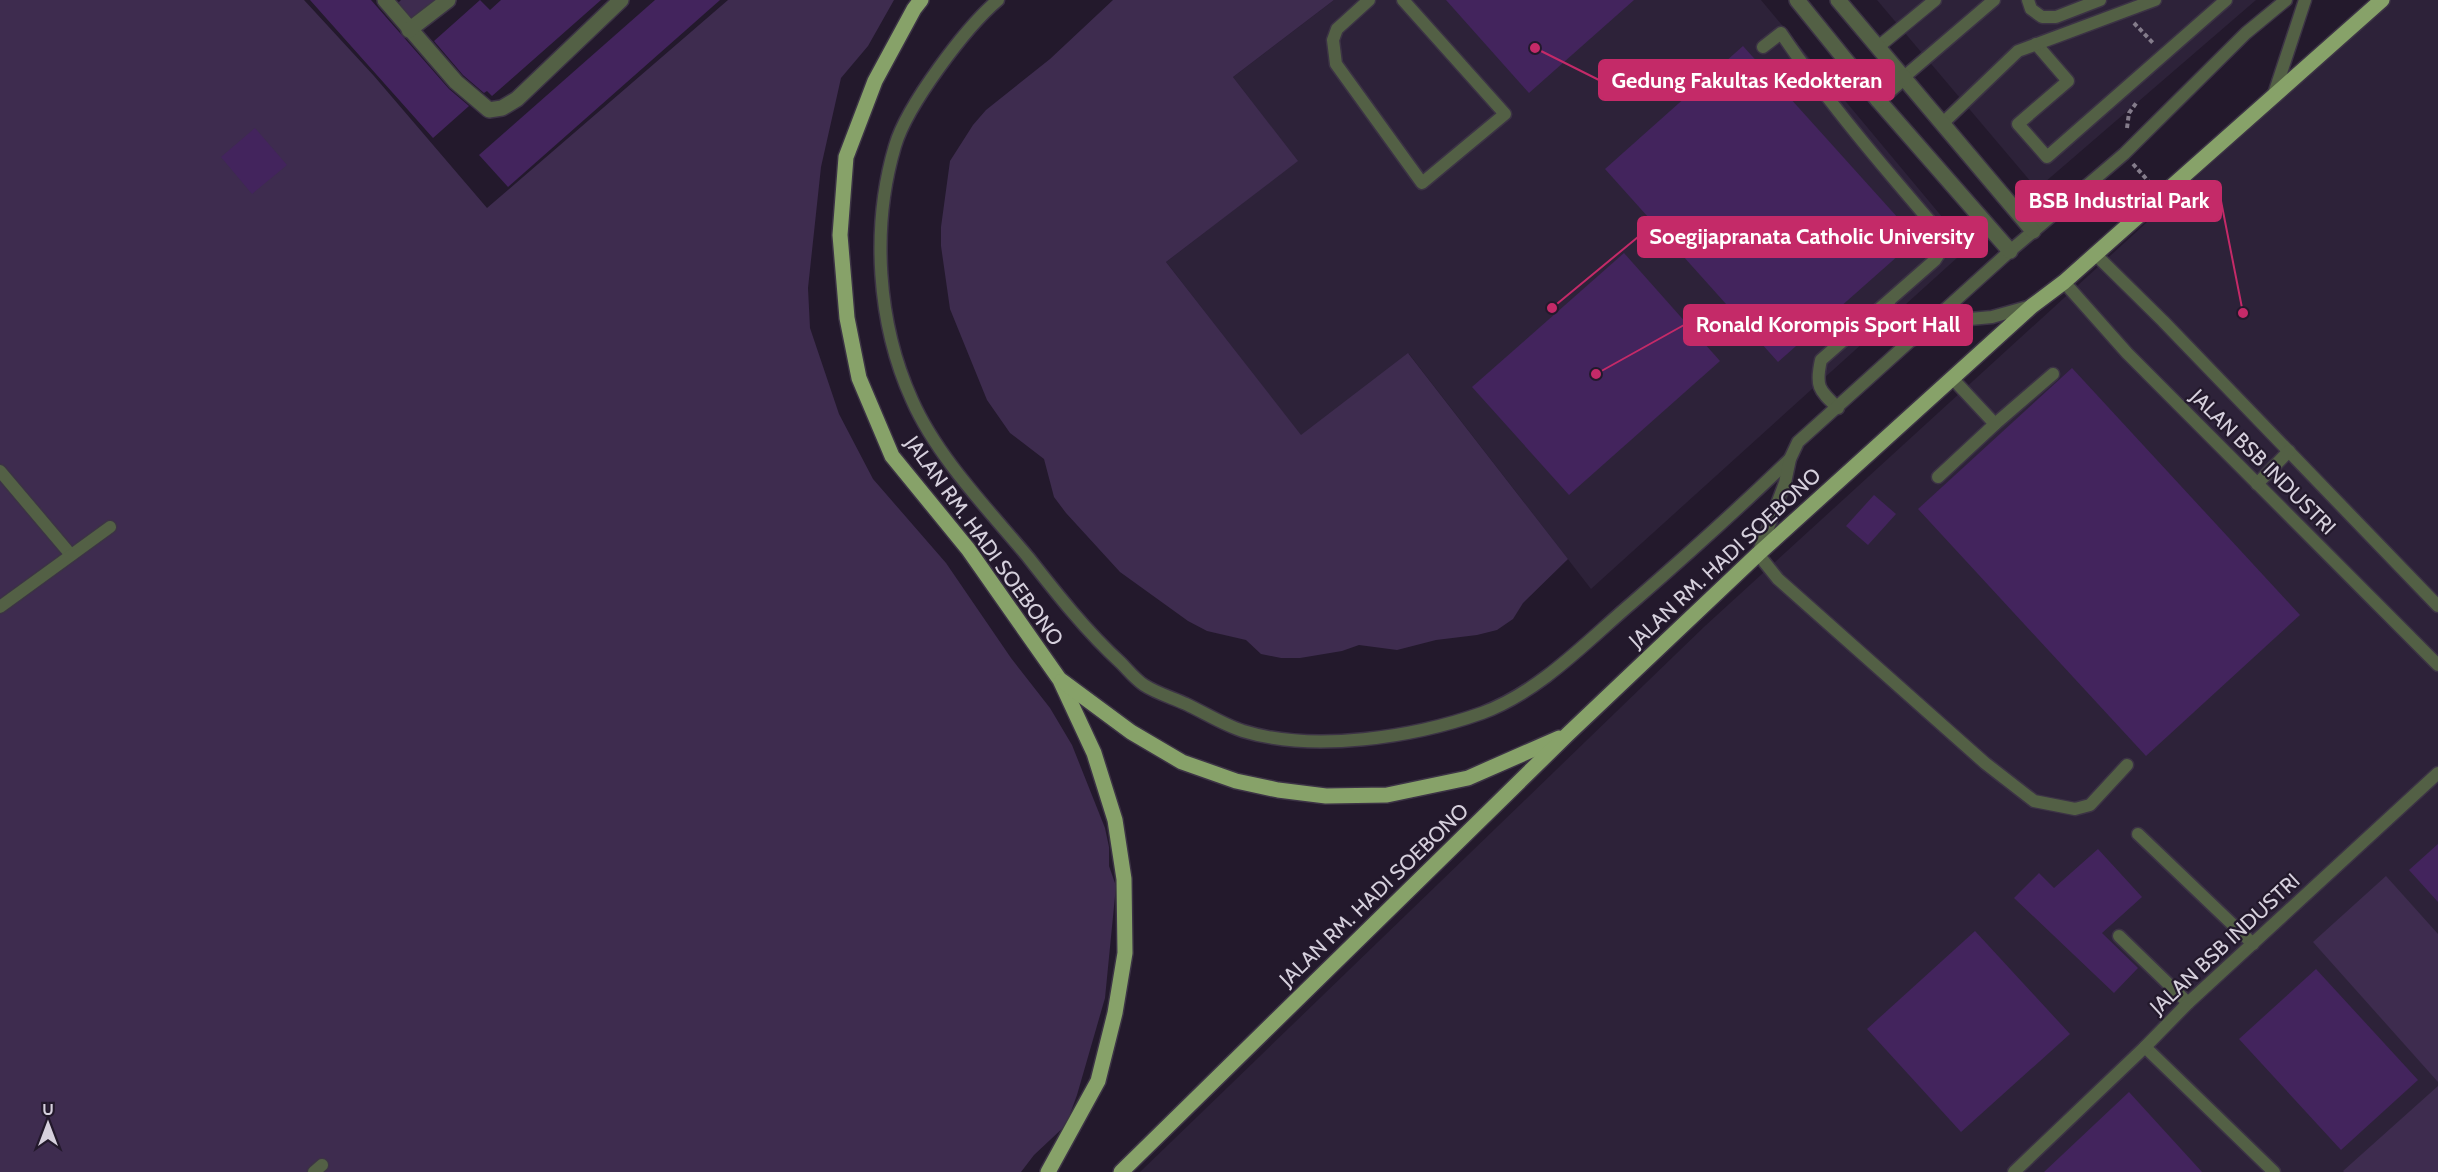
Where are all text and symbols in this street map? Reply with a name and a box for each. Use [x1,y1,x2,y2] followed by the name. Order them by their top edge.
[1599,60,1894,100] callout: Gedung Fakultas Kedokteran
[1612,67,1882,94] text: Gedung Fakultas Kedokteran
[2016,181,2221,221] callout: BSB Industrial Park
[2029,187,2210,214] text: BSB Industrial Park
[1638,217,1987,257] callout: Soegijapranata Catholic University
[1649,223,1975,250] text: Soegijapranata Catholic University
[1684,305,1972,345] callout: Ronald Korompis Sport Hall
[1696,311,1960,338] text: Ronald Korompis Sport Hall
[2185,383,2341,540] street label: JALAN BSB INDUSTRI
[899,430,1069,650] street label: JALAN RM. HADI SOEBONO
[1623,462,1826,654] street label: JALAN RM. HADI SOEBONO
[1273,798,1473,992] street label: JALAN RM. HADI SOEBONO
[2144,868,2305,1020] street label: JALAN BSB INDUSTRI
[18,1094,78,1154] north arrow
[42,1100,54,1119] text: U

